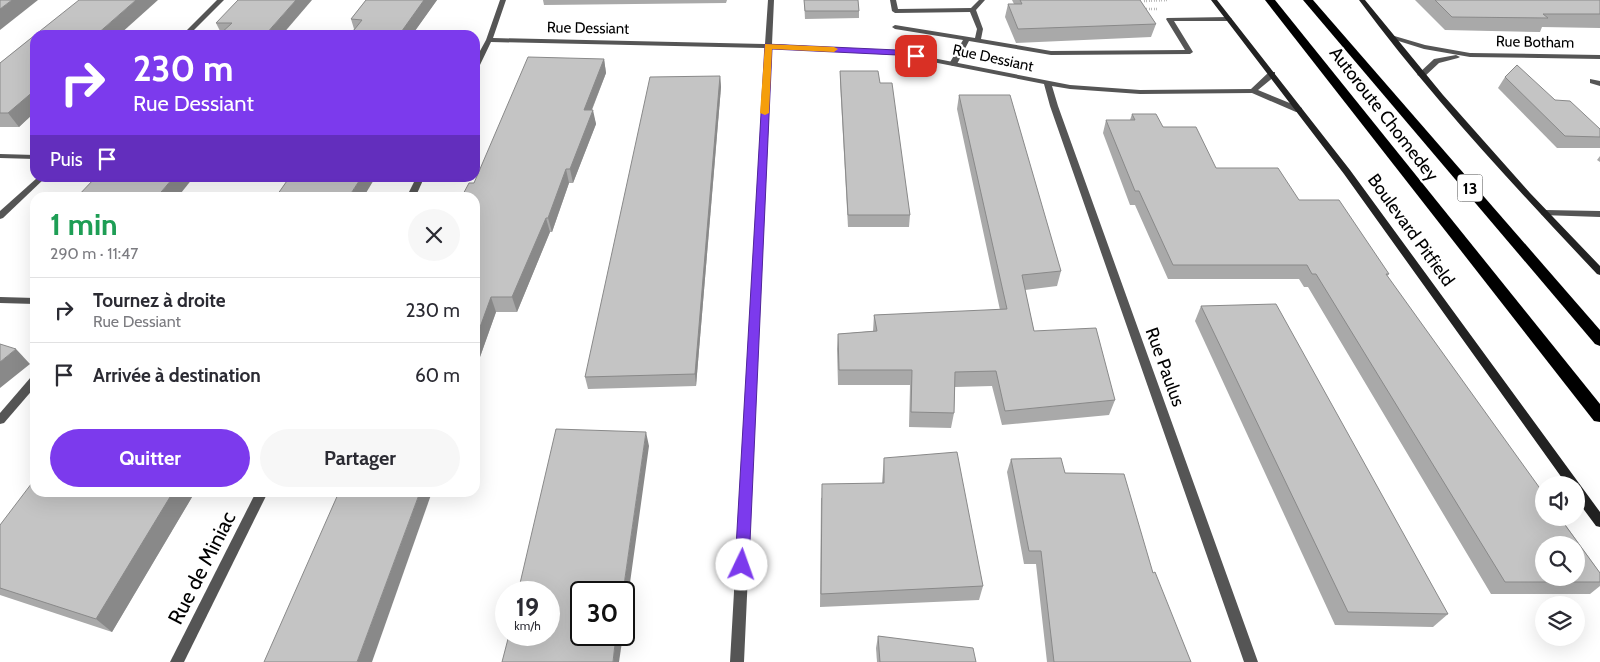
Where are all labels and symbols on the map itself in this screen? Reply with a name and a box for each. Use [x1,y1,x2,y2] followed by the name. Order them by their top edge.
[547,18,629,38] street label: Rue Dessiant
[1496,32,1574,52] street label: Rue Botham
[895,35,937,77] pin
[951,41,1035,75] street label: Rue Dessiant
[1325,43,1443,185] street label: Autoroute Chomedey
[1363,170,1459,290] street label: Boulevard Pitfield
[1458,174,1482,202] road number: 13
[1141,324,1189,410] street label: Rue Paulus
[162,507,241,628] street label: Rue de Miniac
[715,538,767,590] position arrow
[570,581,635,646] speed limit sign: 30

